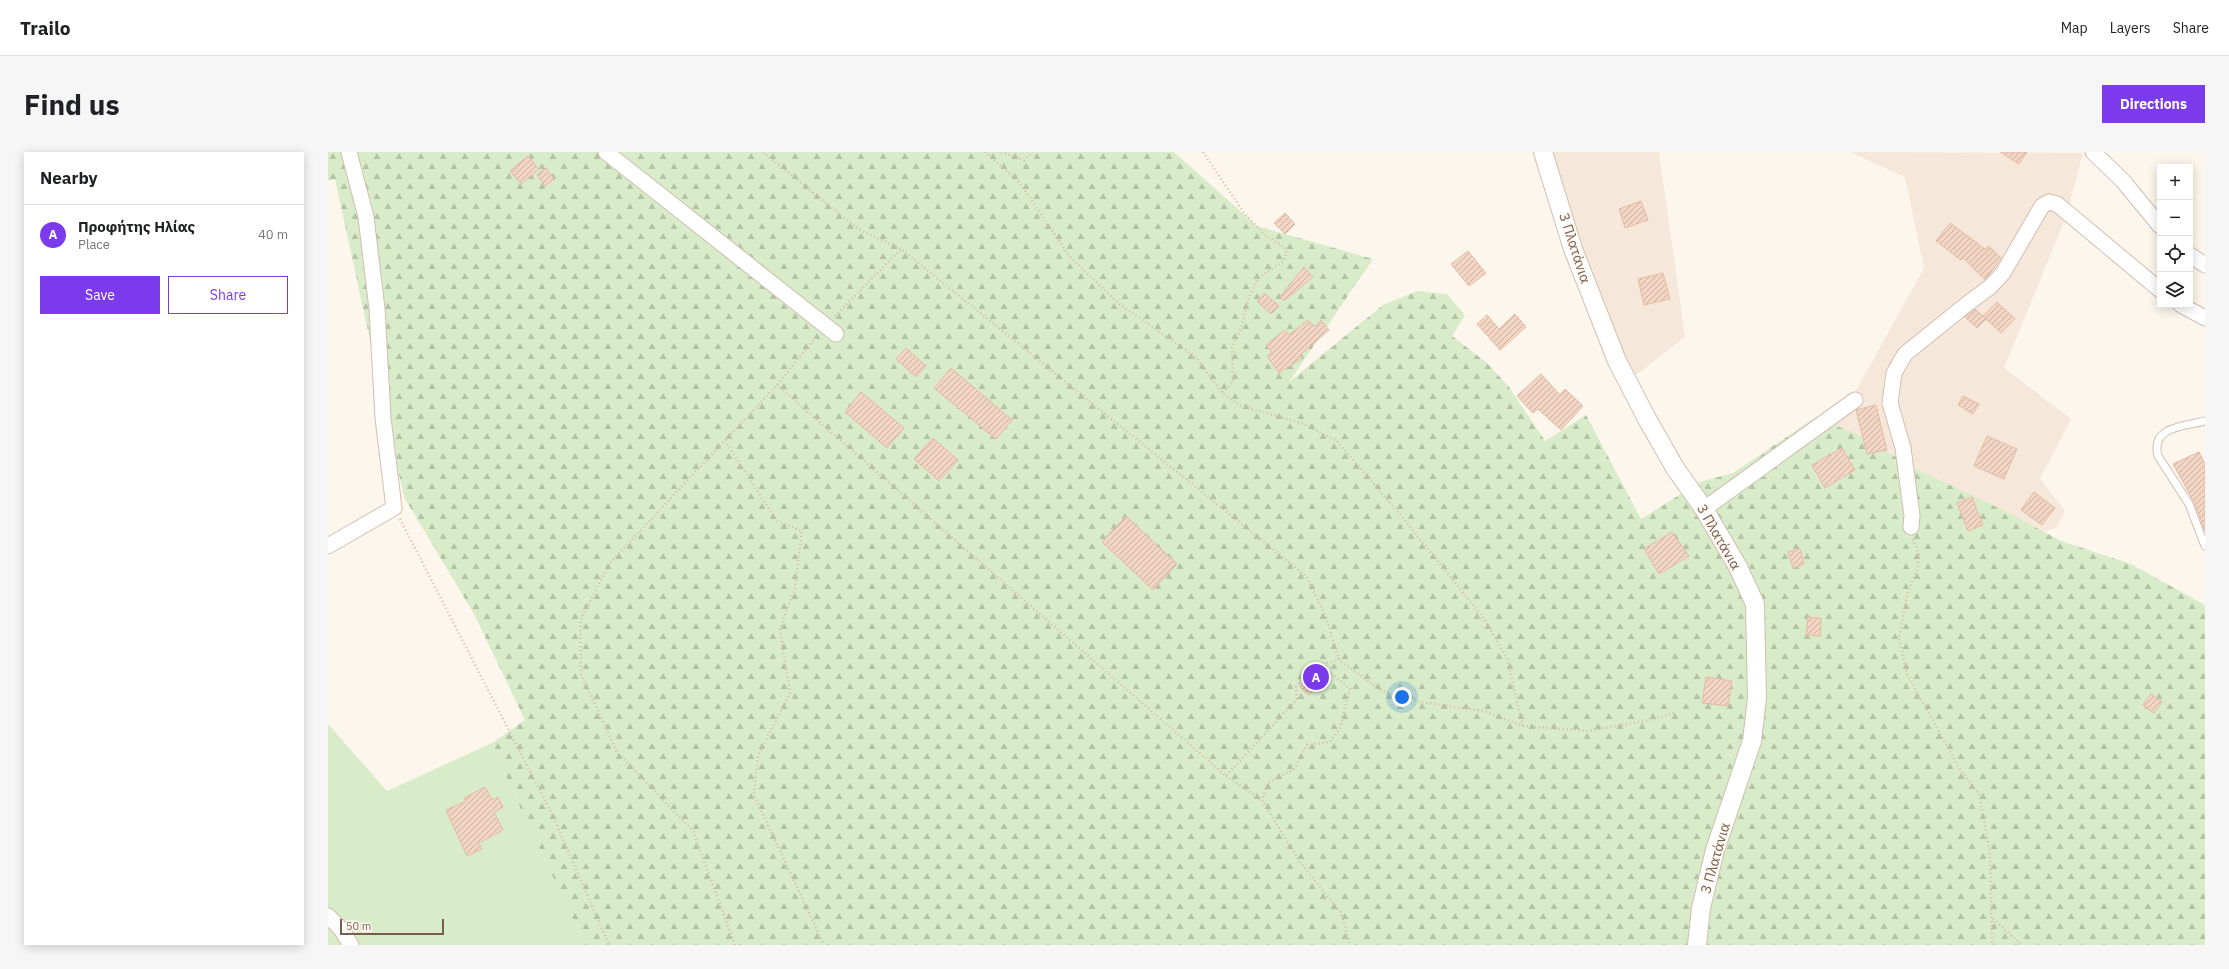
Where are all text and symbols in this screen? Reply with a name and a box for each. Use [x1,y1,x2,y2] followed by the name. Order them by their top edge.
[20,16,70,40] text: Trailo
[2061,19,2088,37] text: Map
[2110,19,2151,37] text: Layers
[2173,19,2209,37] text: Share
[2102,85,2205,123] button: Directions
[24,86,120,123] text: Find us
[2157,164,2193,308] map controls
[2157,164,2193,200] button: +
[40,167,98,189] text: Nearby
[2157,200,2193,236] button: −
[1555,210,1595,286] street label: 3 Πλατάνια
[78,217,195,236] text: Προφήτης Ηλίας
[49,226,57,243] text: A
[258,226,288,243] text: 40 m
[78,236,110,253] text: Place
[2157,236,2193,272] button: locate
[2157,272,2193,308] button: layers
[40,276,160,314] button: Save
[168,276,288,314] button: Share
[1693,501,1745,573] street label: 3 Πλατάνια
[1303,662,1329,692] pin: A
[1392,687,1412,707] your location
[1696,820,1734,896] street label: 3 Πλατάνια
[340,917,444,936] scale bar
[346,919,371,933] text: 50 m

